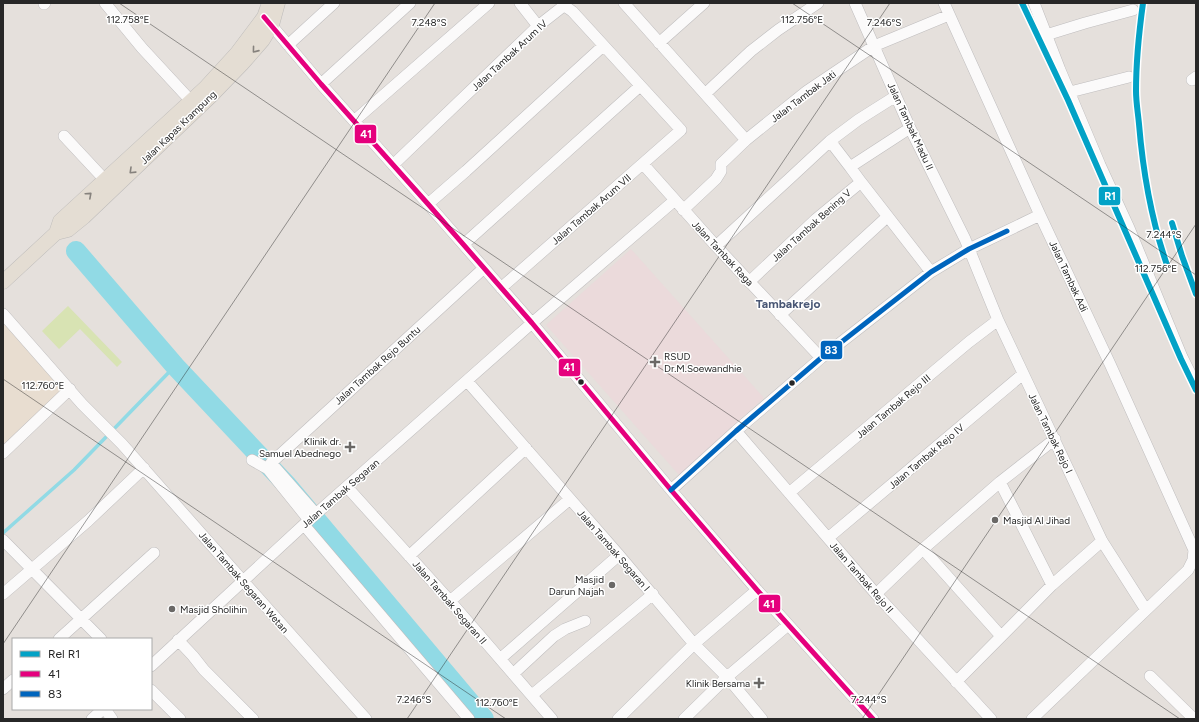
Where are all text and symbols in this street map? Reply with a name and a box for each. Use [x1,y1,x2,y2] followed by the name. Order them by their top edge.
[107,13,149,26] text: 112.758°E
[781,13,823,26] text: 112.756°E
[411,16,447,29] text: 7.248°S
[867,16,901,29] text: 7.246°S
[469,17,550,94] street label: Jalan Tambak Arum IV
[252,45,259,52] one-way arrow
[768,68,839,125] street label: Jalan Tambak Jati
[885,80,937,172] street label: Jalan Tambak Madu II
[138,88,219,167] street label: Jalan Kapas Krampung
[354,124,377,144] line badge: 41
[360,128,372,141] text: 41
[129,166,137,173] one-way arrow
[549,171,634,248] street label: Jalan Tambak Arum VII
[769,186,854,265] street label: Jalan Tambak Bening V
[1098,186,1121,206] line badge: R1
[1104,190,1116,203] text: R1
[84,192,92,199] one-way arrow
[689,218,756,289] street label: Jalan Tambak Raga
[1146,228,1182,241] text: 7.244°S
[1046,238,1091,314] street label: Jalan Tambak Adi
[1135,262,1177,275] text: 112.756°E
[756,297,820,311] district label: Tambakrejo
[331,323,423,408] street label: Jalan Tambak Rejo Buntu
[820,340,843,360] line badge: 83
[825,344,837,357] text: 83
[664,350,742,375] place label: RSUD Dr.M.Soewandhie
[649,356,661,368] marker: RSUD Dr.M.Soewandhie
[558,358,581,377] line badge: 41
[563,361,575,374] text: 41
[853,371,933,441] street label: Jalan Tambak Rejo III
[576,377,586,387] unlabelled marker
[787,378,797,388] unlabelled marker
[22,379,65,392] text: 112.760°E
[1025,391,1076,476] street label: Jalan Tambak Rejo I
[886,421,967,492] street label: Jalan Tambak Rejo IV
[259,435,341,460] place label: Klinik dr. Samuel Abednego
[344,441,356,453] marker: Klinik dr. Samuel Abednego
[299,456,382,531] street label: Jalan Tambak Segaran
[575,507,653,594] street label: Jalan Tambak Segaran I
[1003,514,1070,527] place label: Masjid Al Jihad
[990,515,1000,525] marker: Masjid Al Jihad
[196,529,292,636] street label: Jalan Tambak Segaran Wetan
[827,539,896,616] street label: Jalan Tambak Rejo II
[410,558,490,647] street label: Jalan Tambak Segaran II
[549,573,604,598] place label: Masjid Darun Najah
[607,580,617,590] marker: Masjid Darun Najah
[758,594,781,613] line badge: 41
[763,598,775,611] text: 41
[180,603,247,616] place label: Masjid Sholihin
[167,604,177,614] marker: Masjid Sholihin
[12,638,152,710] legend
[48,647,80,661] text: Rel R1
[48,667,60,681] text: 41
[686,677,750,690] place label: Klinik Bersama
[753,677,765,689] marker: Klinik Bersama
[48,687,62,701] text: 83
[397,693,431,706] text: 7.246°S
[851,693,887,706] text: 7.244°S
[476,696,519,709] text: 112.760°E

